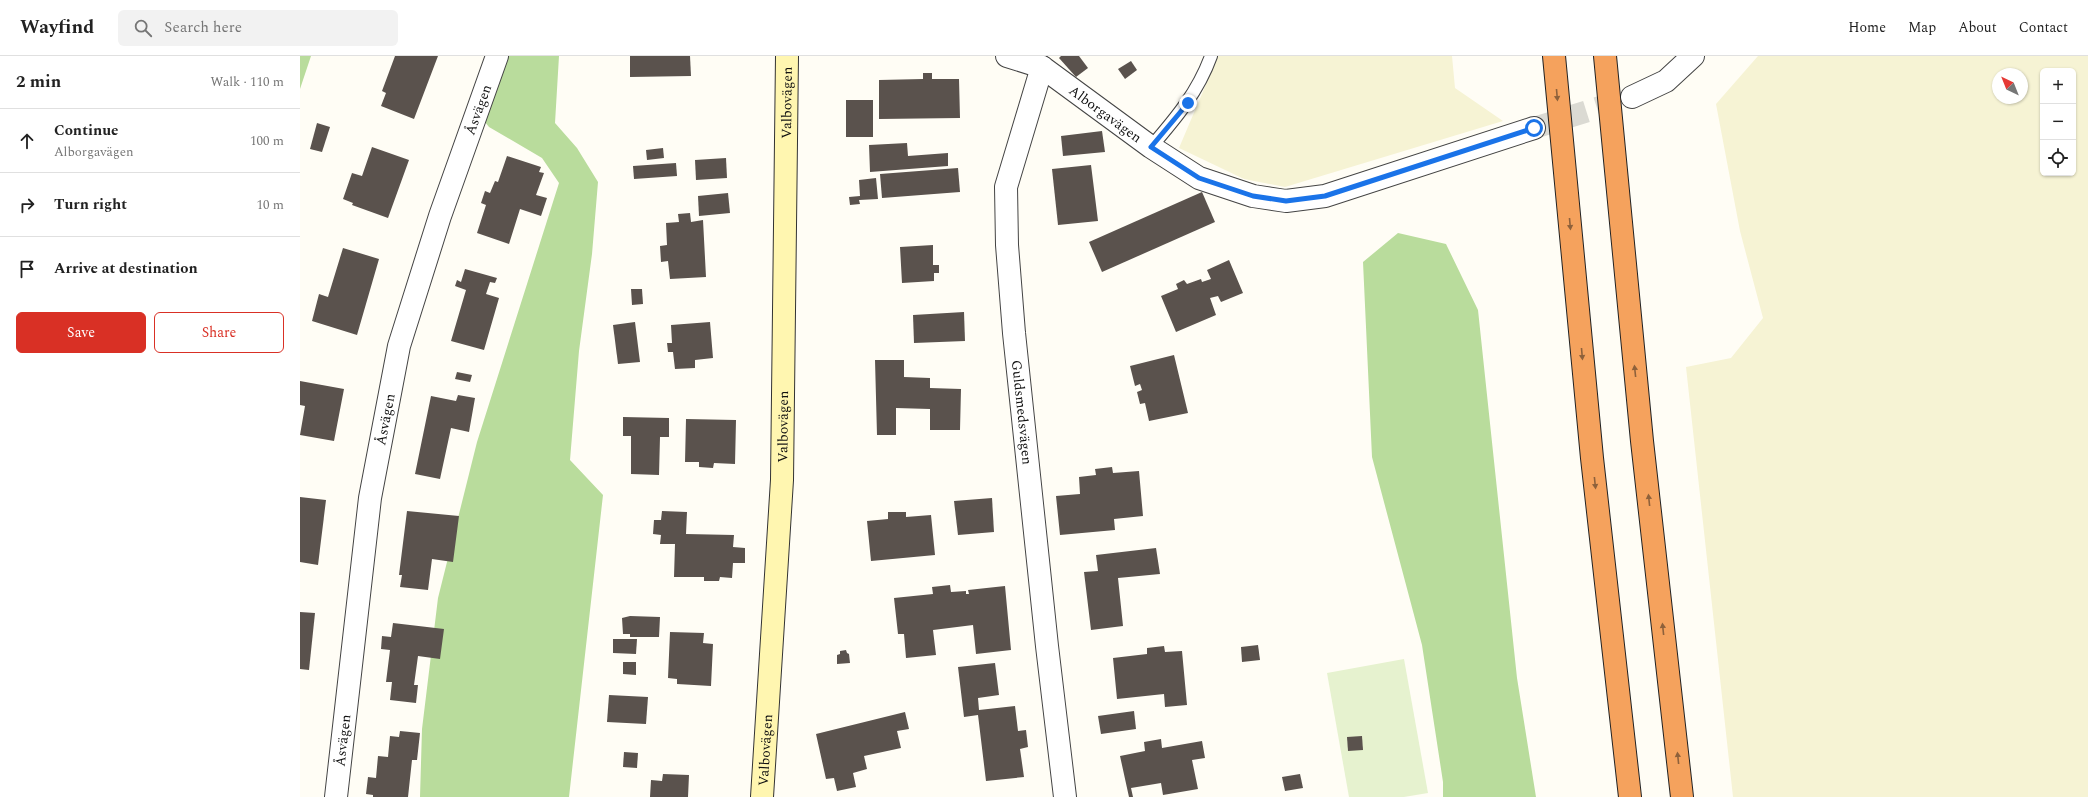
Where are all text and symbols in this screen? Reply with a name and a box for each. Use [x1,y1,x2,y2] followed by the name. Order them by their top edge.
[118,10,398,46] search box
[20,13,94,42] text: Wayfind
[164,16,242,39] text: Search here
[132,17,154,39] icon: search
[1848,17,1886,38] text: Home
[1908,17,1936,38] text: Map
[1958,17,1997,38] text: About
[2019,17,2068,38] text: Contact
[776,67,797,139] street label: Valbovägen
[1992,68,2028,104] north arrow
[2040,68,2076,176] map controls
[2040,68,2076,104] button: +
[16,69,61,95] text: 2 min
[210,72,284,92] text: Walk · 110 m
[1065,80,1147,148] street label: Alborgavägen
[459,81,497,138] street label: Åsvägen
[1554,89,1561,101] one-way arrow
[1179,94,1197,112] route end
[2040,104,2076,140] button: −
[54,119,119,142] text: Continue
[1525,119,1543,137] route start
[16,130,38,152] icon: ahead
[250,131,284,151] text: 100 m
[2040,140,2076,176] button: locate
[54,142,134,162] text: Alborgavägen
[54,193,127,216] text: Turn right
[16,194,38,216] icon: right
[257,195,284,215] text: 10 m
[1566,218,1573,230] one-way arrow
[54,257,198,280] text: Arrive at destination
[16,258,38,280] icon: arrive
[16,312,146,353] button: Save
[154,312,284,353] button: Share
[1579,348,1585,360] one-way arrow
[1006,359,1038,466] street label: Guldsmedsvägen
[1632,365,1639,377] one-way arrow
[772,390,794,463] street label: Valbovägen
[370,392,400,447] street label: Åsvägen
[1591,477,1598,489] one-way arrow
[1646,494,1652,506] one-way arrow
[1660,623,1667,635] one-way arrow
[329,713,356,768] street label: Åsvägen
[752,713,778,787] street label: Valbovägen
[1675,752,1681,764] one-way arrow

